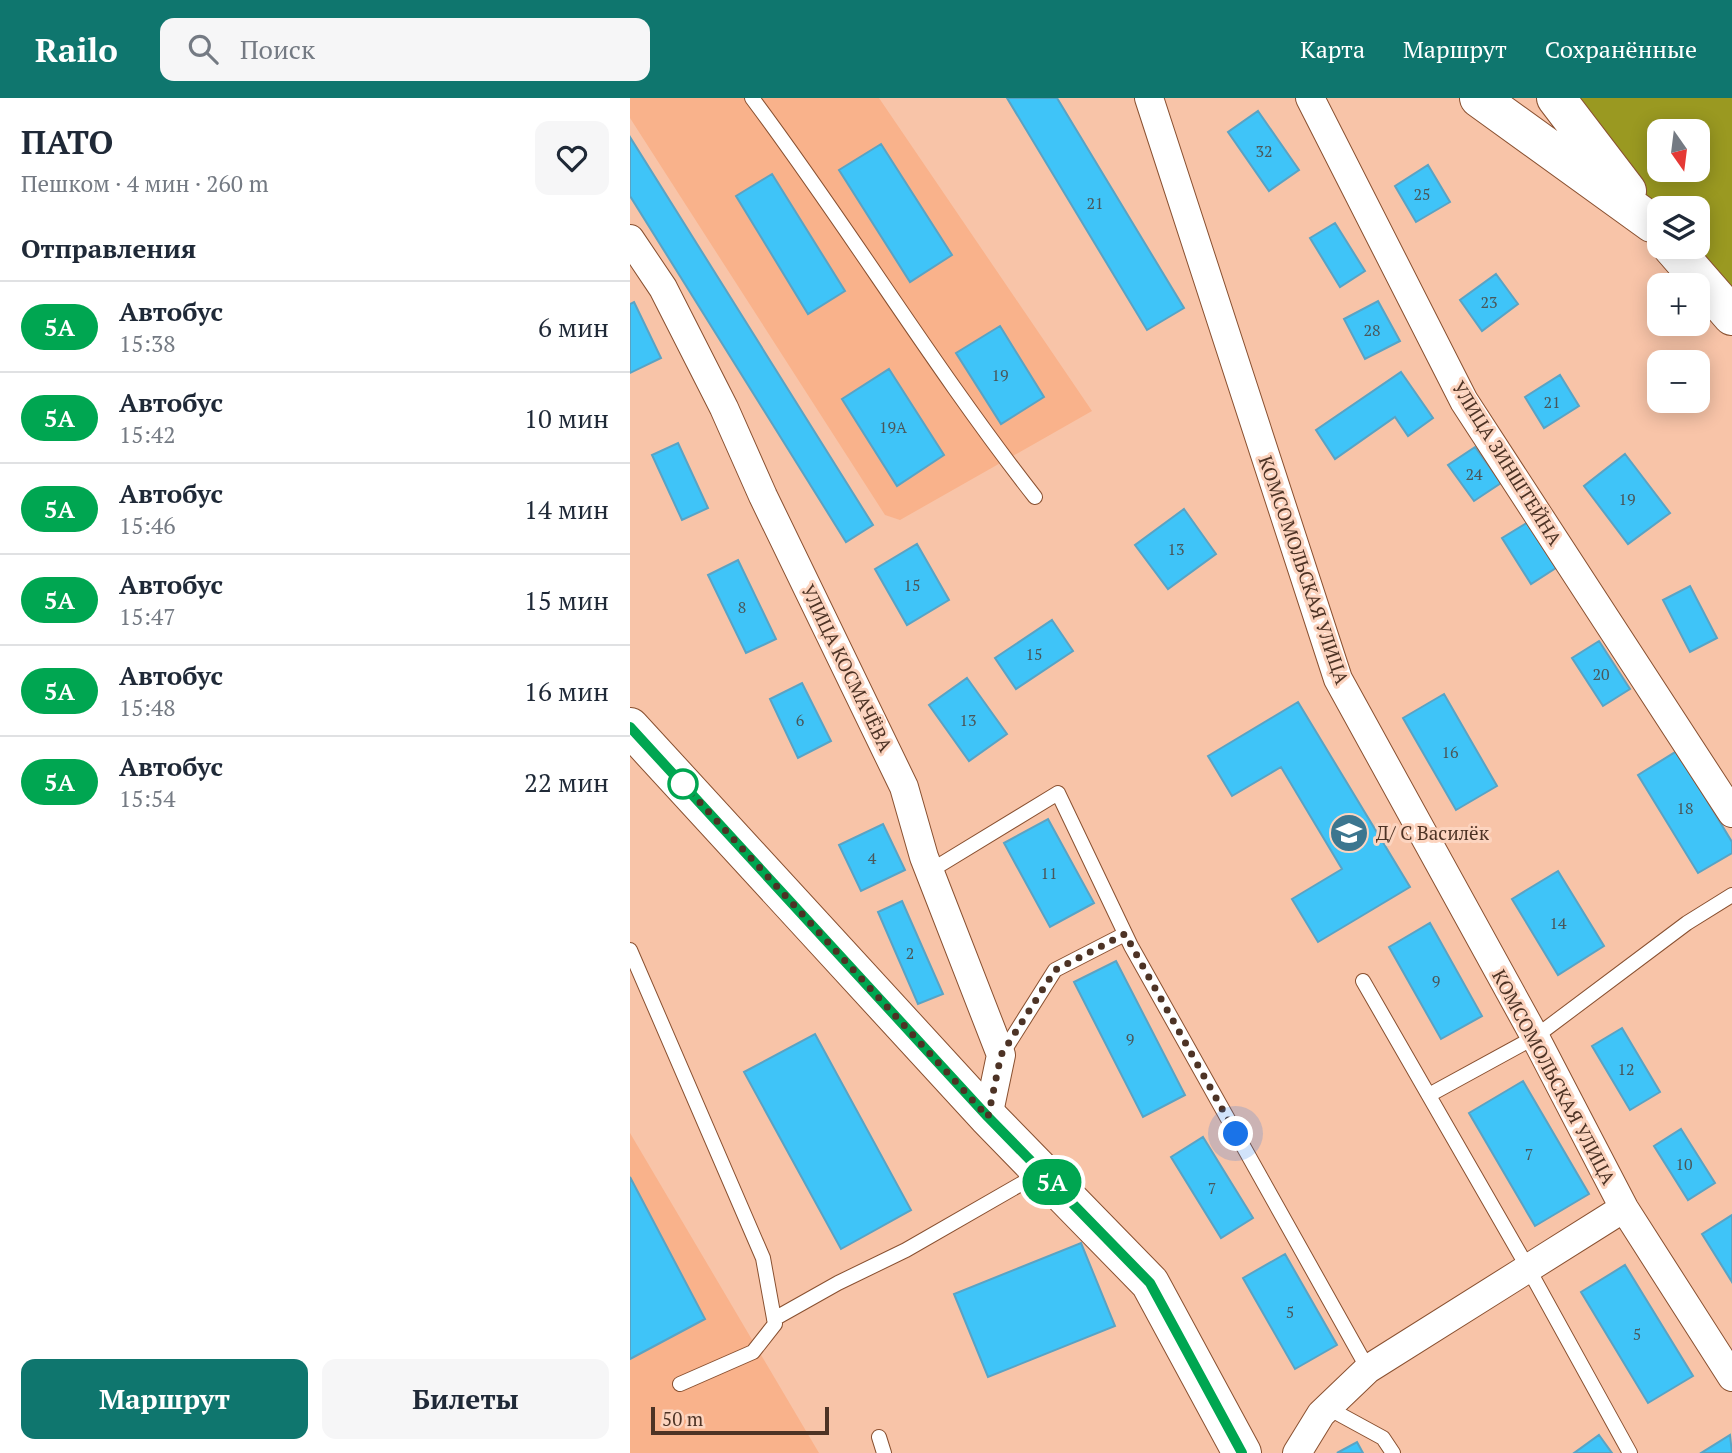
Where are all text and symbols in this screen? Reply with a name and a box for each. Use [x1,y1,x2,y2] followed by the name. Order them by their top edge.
[160,18,650,81] search box
[35,28,118,71] text: Railo
[184,30,222,68] icon: search
[240,32,315,66] text: Поиск
[1300,33,1365,65] text: Карта
[1403,33,1507,65] text: Маршрут
[1545,33,1697,65] text: Сохранённые
[1647,119,1710,182] north arrow
[1647,119,1710,413] map controls
[21,120,113,163] text: ПАТО
[535,121,609,195] button: heart
[1255,140,1273,162] house number: 32
[21,168,268,199] text: Пешком · 4 мин · 260 m
[1413,183,1431,205] house number: 25
[1086,192,1104,214] house number: 21
[1647,196,1710,259] button: layers
[21,231,196,265] text: Отправления
[1647,273,1710,336] button: +
[1480,291,1498,313] house number: 23
[119,294,223,328] text: Автобус
[538,310,609,344] text: 6 мин
[44,311,75,343] text: 5А
[1363,319,1381,341] house number: 28
[119,328,176,359] text: 15:38
[1647,350,1710,413] button: −
[991,364,1009,386] house number: 19
[1447,376,1568,550] street label: УЛИЦА ЗИНШТЕЙНА
[119,385,223,419] text: Автобус
[1543,391,1561,413] house number: 21
[524,401,609,435] text: 10 мин
[44,402,75,434] text: 5А
[879,416,907,438] house number: 19А
[119,419,176,450] text: 15:42
[1254,452,1355,687] street label: КОМСОМОЛЬСКАЯ УЛИЦА
[1465,463,1483,485] house number: 24
[119,476,223,510] text: Автобус
[1618,488,1636,510] house number: 19
[524,492,609,526] text: 14 мин
[44,493,75,525] text: 5А
[119,510,176,541] text: 15:46
[1167,538,1185,560] house number: 13
[119,567,223,601] text: Автобус
[903,574,921,596] house number: 15
[796,580,899,756] street label: УЛИЦА КОСМАЧЁВА
[524,583,609,617] text: 15 мин
[44,584,75,616] text: 5А
[738,596,746,618] house number: 8
[119,601,176,632] text: 15:47
[1025,643,1043,665] house number: 15
[119,658,223,692] text: Автобус
[1592,663,1610,685] house number: 20
[524,674,609,708] text: 16 мин
[44,675,75,707] text: 5А
[119,692,176,723] text: 15:48
[796,709,805,731] house number: 6
[959,709,977,731] house number: 13
[1441,741,1459,763] house number: 16
[119,749,223,783] text: Автобус
[524,765,609,799] text: 22 мин
[44,766,75,798] text: 5А
[668,769,698,799] unlabelled marker
[119,783,176,814] text: 15:54
[1676,797,1694,819] house number: 18
[1328,812,1370,854] school or university icon: Д/ С Василёк
[1376,820,1490,845] place label: Д/ С Василёк
[868,847,877,869] house number: 4
[1040,862,1058,884] house number: 11
[1549,912,1567,934] house number: 14
[906,942,914,964] house number: 2
[1487,965,1622,1189] street label: КОМСОМОЛЬСКАЯ УЛИЦА
[1432,970,1440,992] house number: 9
[1126,1028,1134,1050] house number: 9
[1617,1058,1635,1080] house number: 12
[1218,1116,1253,1151] your location
[1525,1143,1533,1165] house number: 7
[1675,1153,1693,1175] house number: 10
[1020,1159,1083,1205] line badge: 5А
[1036,1166,1068,1198] text: 5А
[1208,1177,1216,1199] house number: 7
[1286,1301,1294,1323] house number: 5
[1633,1323,1641,1345] house number: 5
[21,1359,308,1439] button: Маршрут
[322,1359,609,1439] button: Билеты
[651,1404,830,1436] scale bar
[662,1406,703,1431] text: 50 m

